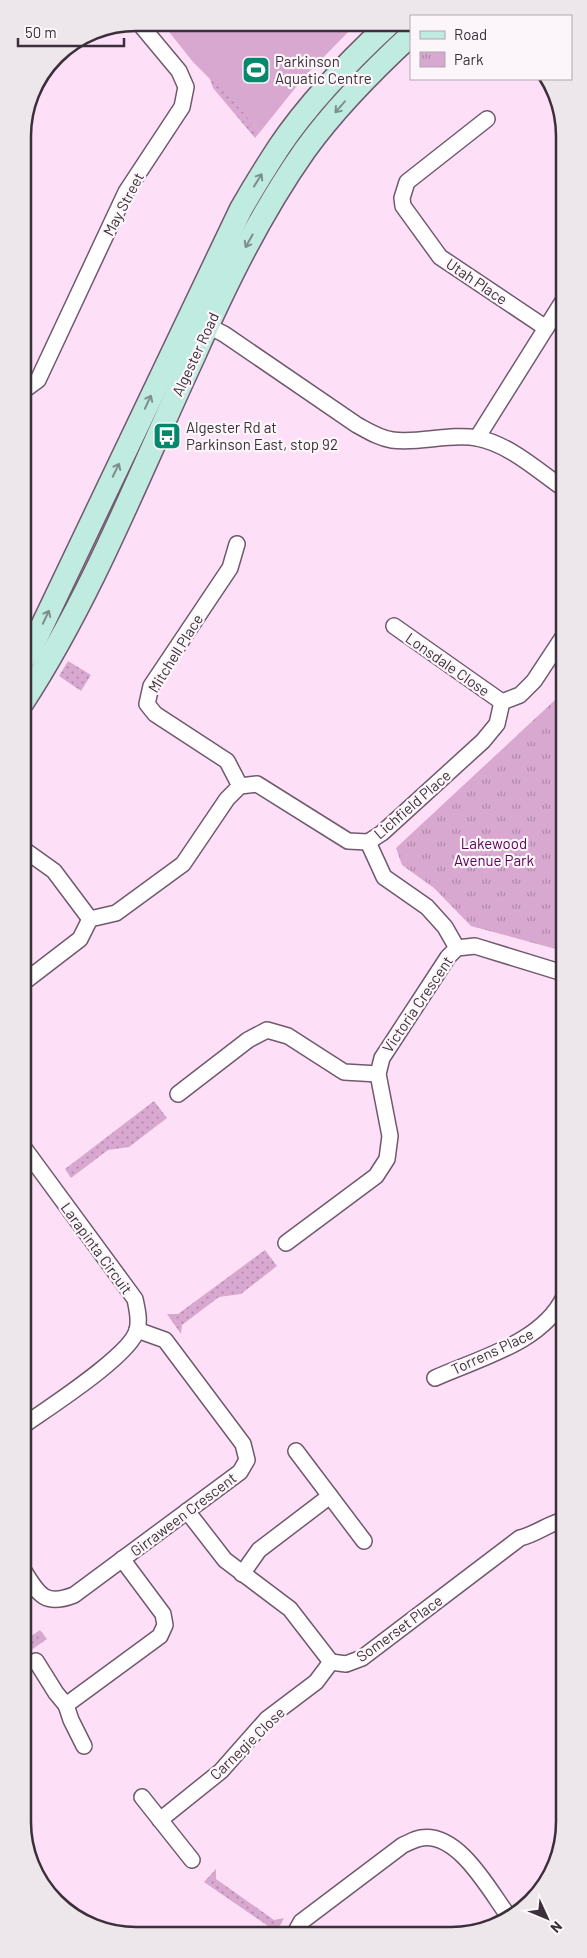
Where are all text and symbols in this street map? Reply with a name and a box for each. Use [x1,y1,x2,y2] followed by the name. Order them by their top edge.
[18,15,124,47] scale bar
[410,15,572,80] legend
[25,23,57,41] text: 50 m
[454,25,487,43] text: Road
[454,50,484,68] text: Park
[275,52,372,87] place label: Parkinson Aquatic Centre
[241,55,271,85] sports icon: Parkinson Aquatic Centre
[334,100,345,113] one-way arrow
[99,169,147,239] street label: May Street
[254,174,264,188] one-way arrow
[243,233,253,248] one-way arrow
[443,254,511,308] street label: Utah Place
[168,309,222,399] street label: Algester Road
[144,395,154,410] one-way arrow
[186,418,338,453] place label: Algester Rd at Parkinson East, stop 92
[152,421,182,451] bus stop icon: Algester Rd at Parkinson East, stop 92
[111,463,121,478] one-way arrow
[41,610,51,625] one-way arrow
[144,610,206,696] street label: Mitchell Place
[403,628,493,700] street label: Lonsdale Close
[370,766,454,842] street label: Lichfield Place
[454,834,535,869] park label: Lakewood Avenue Park
[378,952,456,1056] street label: Victoria Crescent
[58,1199,136,1297] street label: Larapinta Circuit
[448,1324,536,1378] street label: Torrens Place
[126,1468,240,1560] street label: Girraween Crescent
[352,1591,446,1665] street label: Somerset Place
[206,1703,288,1783] street label: Carnegie Close
[522,1893,572,1943] north arrow
[547,1918,566,1937] text: N

